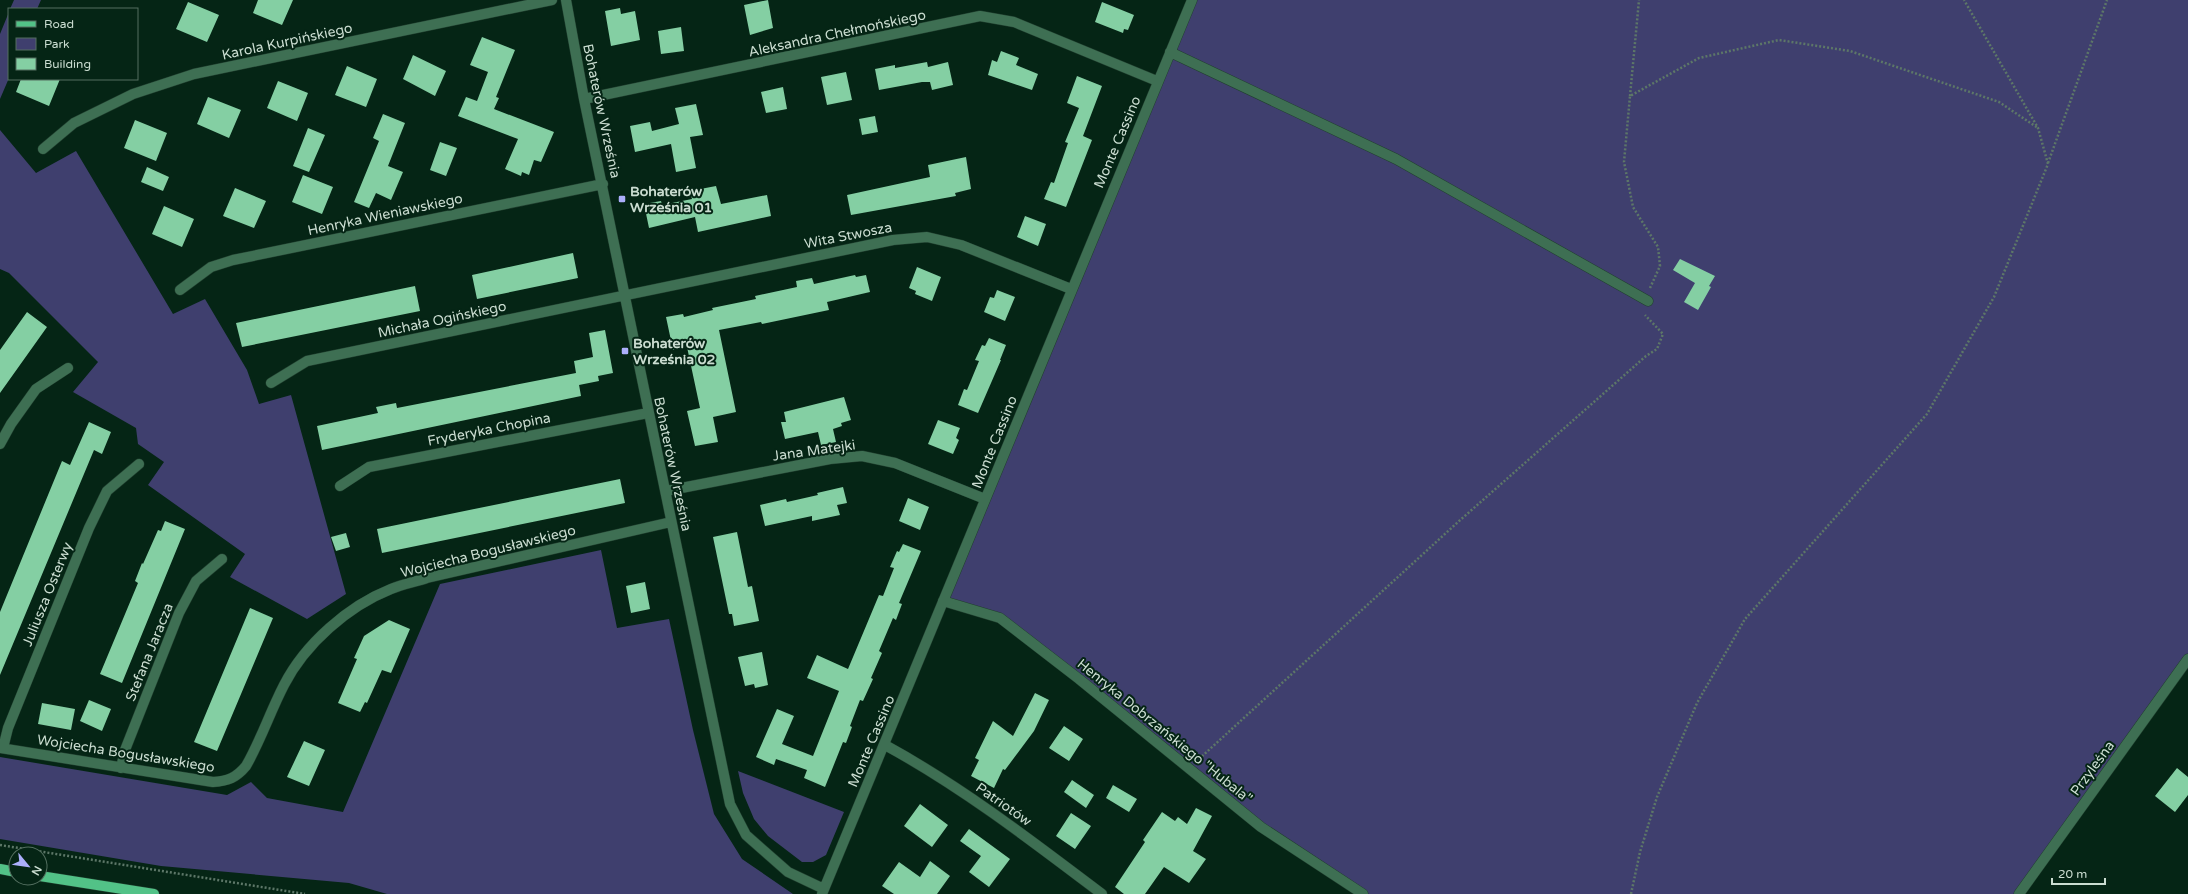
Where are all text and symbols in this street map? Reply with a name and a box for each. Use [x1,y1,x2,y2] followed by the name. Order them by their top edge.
[747,6,927,61] street label: Aleksandra Chełmońskiego
[8,8,138,80] legend
[44,17,74,31] text: Road
[220,19,354,64] street label: Karola Kurpińskiego
[44,37,70,51] text: Park
[579,42,624,180] street label: Bohaterów Września
[44,57,91,71] text: Building
[1090,94,1145,191] street label: Monte Cassino
[630,183,712,216] place label: Bohaterów Września 01
[306,190,464,239] street label: Henryka Wieniawskiego
[617,194,627,204] marker: Bohaterów Września 01
[803,219,893,252] street label: Wita Stwosza
[376,298,508,341] street label: Michała Ogińskiego
[633,335,715,368] place label: Bohaterów Września 02
[620,346,630,356] marker: Bohaterów Września 02
[968,393,1021,491] street label: Monte Cassino
[650,395,695,533] street label: Bohaterów Września
[426,409,552,450] street label: Fryderyka Chopina
[772,436,857,465] street label: Jana Matejki
[399,521,577,581] street label: Wojciecha Bogusławskiego
[19,539,76,649] street label: Juliusza Osterwy
[122,601,177,704] street label: Stefana Jaracza
[1074,655,1256,807] street label: Henryka Dobrzańskiego "Hubala"
[844,693,899,790] street label: Monte Cassino
[36,731,216,776] street label: Wojciecha Bogusławskiego
[2067,738,2118,799] street label: Przyleśna
[973,779,1035,830] street label: Patriotów
[8,846,48,886] north arrow
[2052,860,2105,886] scale bar
[28,864,44,878] text: N
[2058,867,2087,881] text: 20 m

